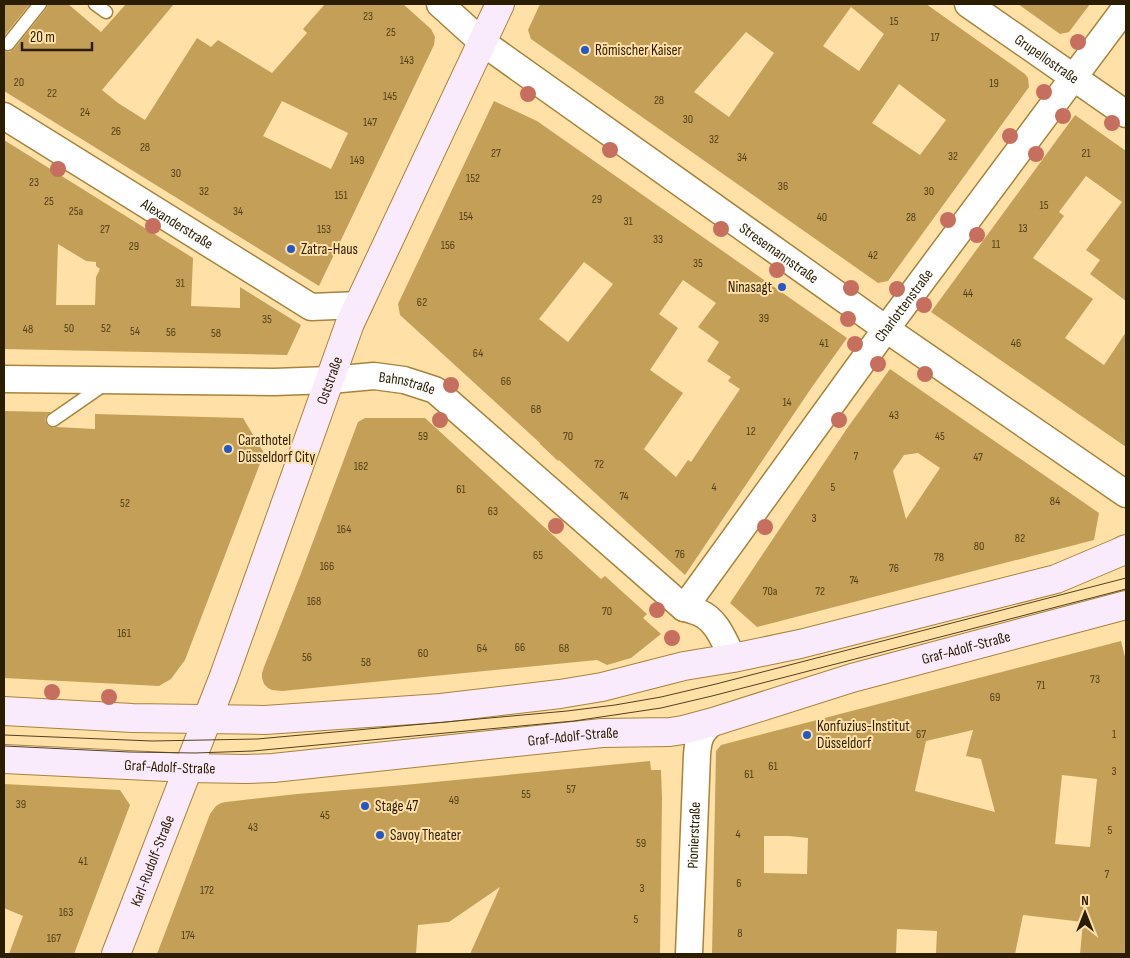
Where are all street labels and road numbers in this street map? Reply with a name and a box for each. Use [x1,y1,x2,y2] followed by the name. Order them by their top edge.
[1011,30,1082,88] street label: Grupellostraße
[136,194,217,254] street label: Alexanderstraße
[735,219,822,288] street label: Stresemannstraße
[871,265,938,346] street label: Charlottenstraße
[313,354,347,407] street label: Oststraße
[378,368,437,399] street label: Bahnstraße
[920,627,1013,669] street label: Graf-Adolf-Straße
[527,724,619,751] street label: Graf-Adolf-Straße
[124,756,215,778] street label: Graf-Adolf-Straße
[683,801,705,869] street label: Pionierstraße
[126,813,179,909] street label: Karl-Rudolf-Straße

